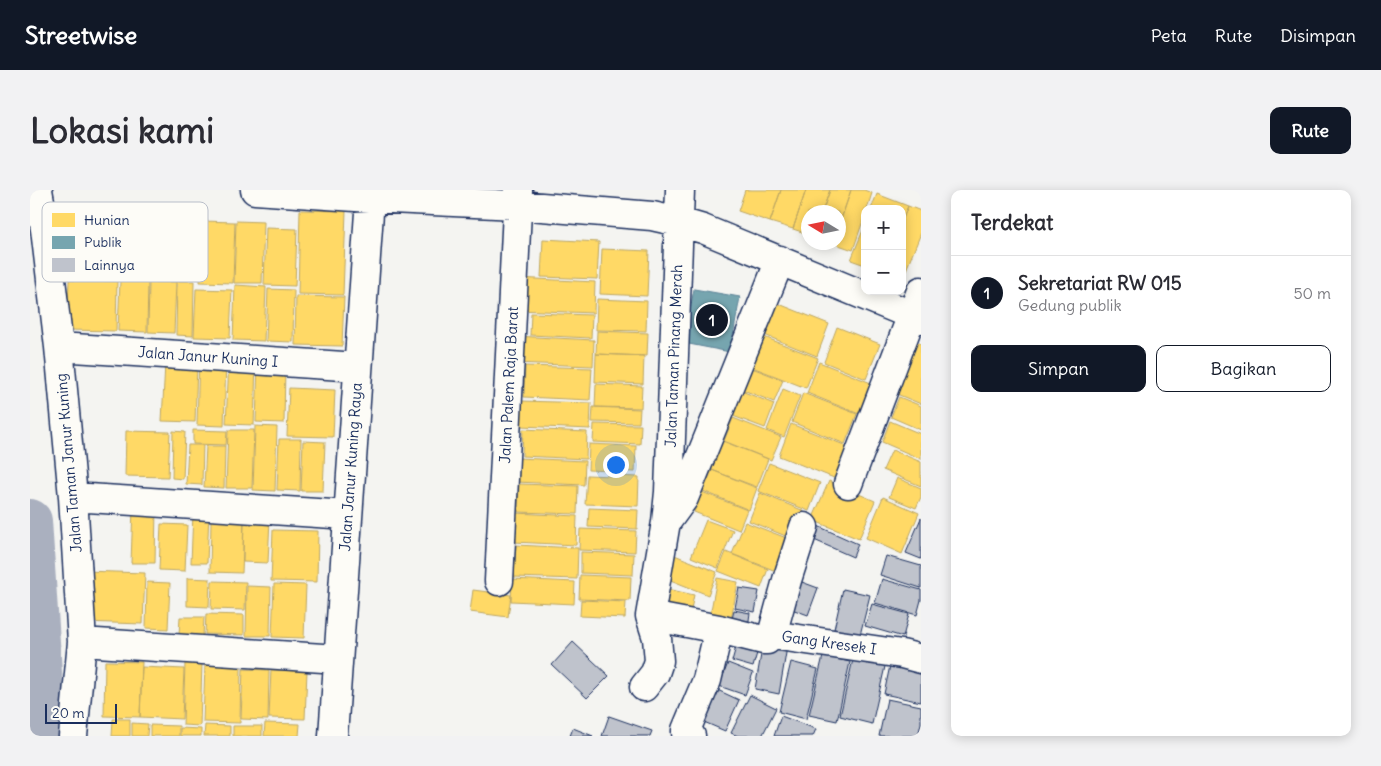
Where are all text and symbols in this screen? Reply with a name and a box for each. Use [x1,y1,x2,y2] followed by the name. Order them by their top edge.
[25,20,137,50] text: Streetwise
[1151,24,1187,47] text: Peta
[1215,24,1252,47] text: Rute
[1280,24,1356,47] text: Disimpan
[1270,107,1351,154] button: Rute
[30,108,214,152] text: Lokasi kami
[42,202,208,282] legend
[801,205,846,250] north arrow
[861,205,906,295] map controls
[861,205,906,250] button: +
[971,209,1053,236] text: Terdekat
[84,211,130,229] text: Hunian
[84,233,122,251] text: Publik
[861,250,906,295] button: −
[84,256,135,274] text: Lainnya
[661,264,686,448] street label: Jalan Taman Pinang Merah
[1018,271,1182,295] text: Sekretariat RW 015
[984,283,990,303] text: 1
[1293,283,1331,303] text: 50 m
[1018,295,1122,315] text: Gedung publik
[696,301,728,339] pin: 1
[495,306,522,464] street label: Jalan Palem Raja Barat
[137,342,279,371] street label: Jalan Janur Kuning I
[971,345,1146,392] button: Simpan
[1156,345,1331,392] button: Bagikan
[51,373,86,553] street label: Jalan Taman Janur Kuning
[335,382,366,552] street label: Jalan Janur Kuning Raya
[603,452,629,478] your location
[780,626,878,659] street label: Gang Kresek I
[45,701,118,724] scale bar
[52,704,85,722] text: 20 m

